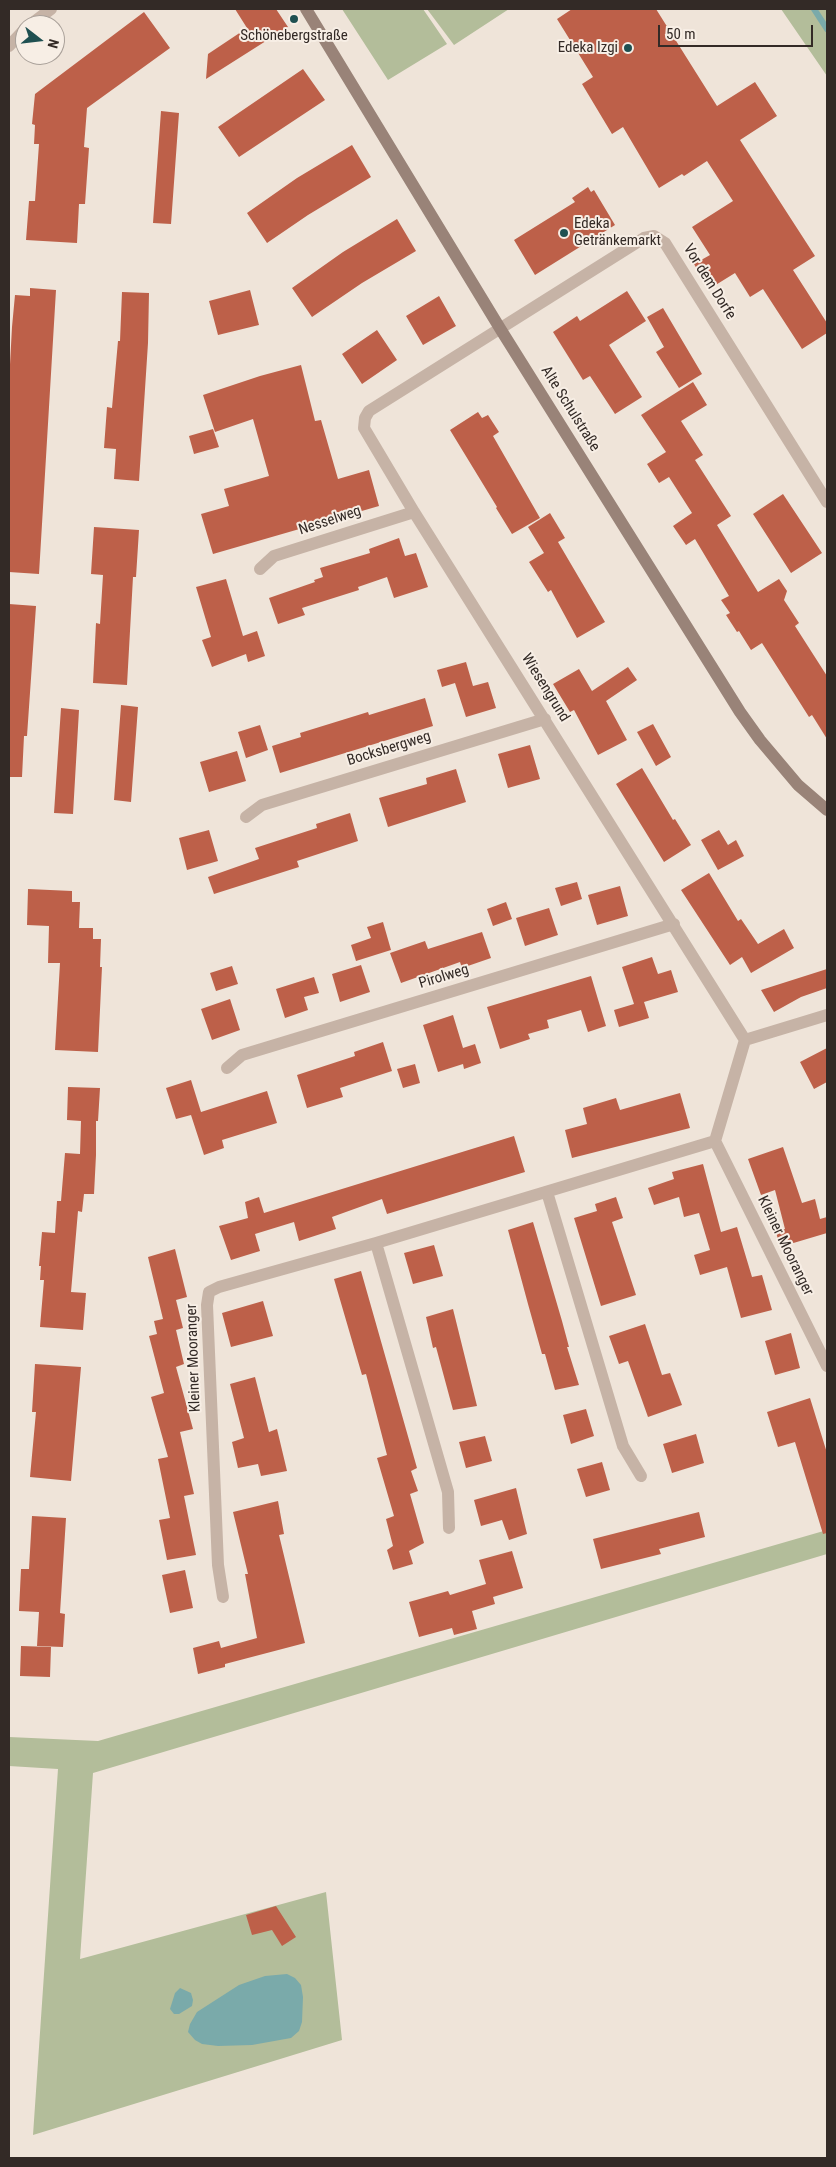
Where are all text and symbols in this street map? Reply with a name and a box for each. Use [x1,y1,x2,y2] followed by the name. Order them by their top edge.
[288,13,300,25] marker: Schönebergstraße
[15,15,65,65] north arrow
[661,15,816,47] scale bar
[666,25,696,43] text: 50 m
[240,27,348,45] place label: Schönebergstraße
[45,38,62,50] text: N
[558,39,618,57] place label: Edeka Izgi
[622,42,634,54] marker: Edeka Izgi
[574,215,661,250] place label: Edeka Getränkemarkt
[558,227,570,239] marker: Edeka Getränkemarkt
[679,241,739,323] street label: Vor dem Dorfe
[537,363,603,455] street label: Alte Schulstraße
[296,502,364,540] street label: Nesselweg
[517,651,573,725] street label: Wiesengrund
[345,728,433,770] street label: Bocksbergweg
[417,961,471,993] street label: Pirolweg
[753,1193,817,1299] street label: Kleiner Mooranger
[183,1303,205,1413] street label: Kleiner Mooranger

